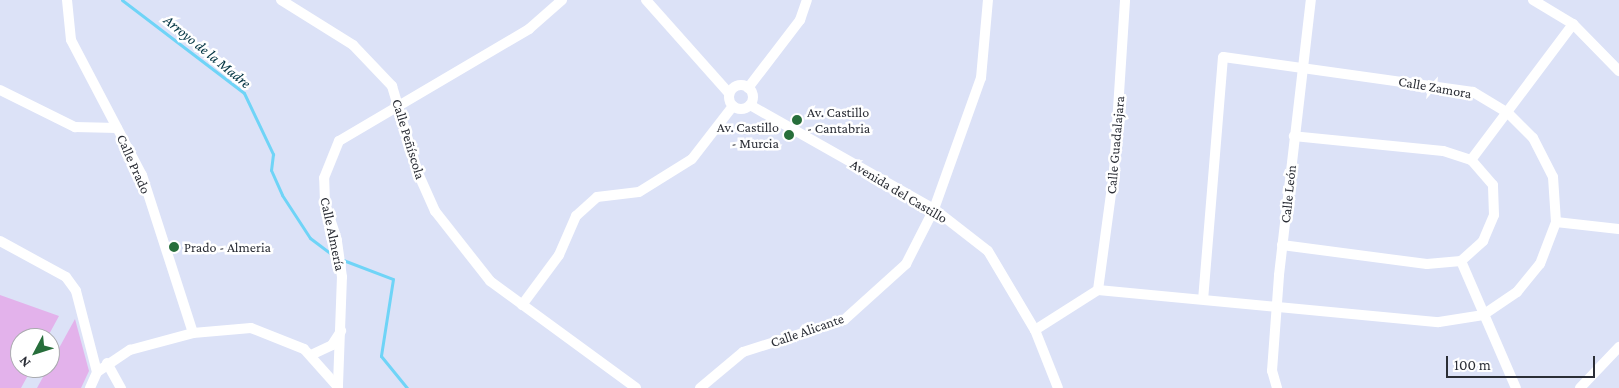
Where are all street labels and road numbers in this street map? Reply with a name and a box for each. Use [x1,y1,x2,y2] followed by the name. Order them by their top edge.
[1397,72,1473,102] street label: Calle Zamora
[1102,95,1128,195] street label: Calle Guadalajara
[389,97,429,181] street label: Calle Peñíscola
[113,132,155,196] street label: Calle Prado
[847,155,951,227] street label: Avenida del Castillo
[1277,164,1299,224] street label: Calle León
[317,196,349,272] street label: Calle Almería
[768,310,846,350] street label: Calle Alicante

